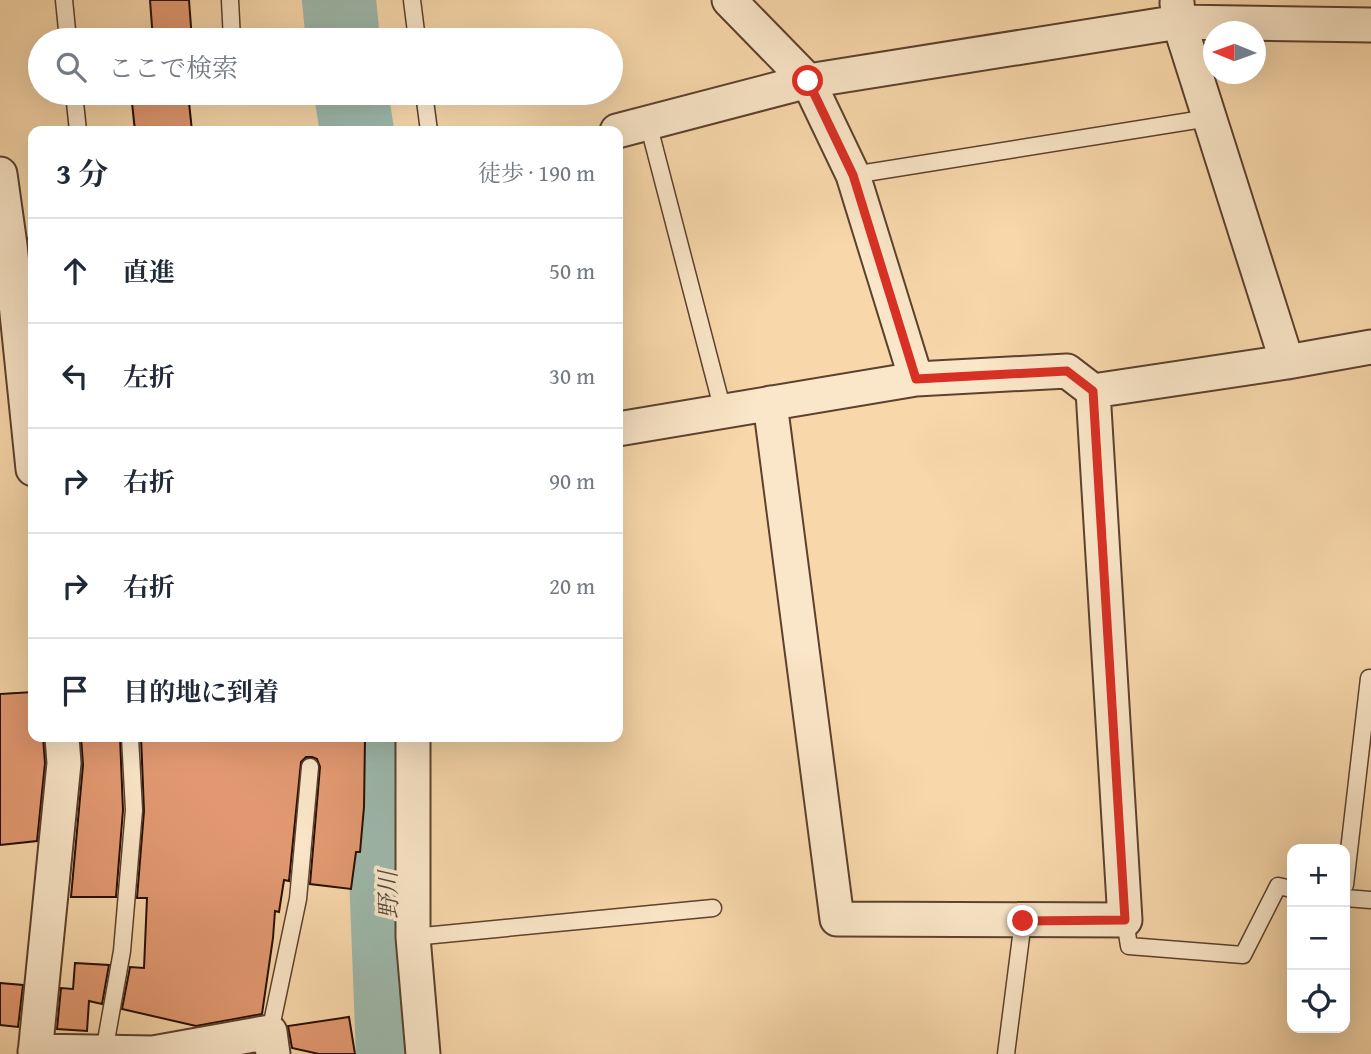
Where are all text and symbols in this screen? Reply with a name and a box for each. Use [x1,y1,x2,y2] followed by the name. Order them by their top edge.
[1203,21,1266,84] north arrow
[28,28,623,105] search box
[52,48,90,86] icon: search
[108,48,238,87] text: ここで検索
[792,65,823,96] route start
[56,151,108,195] text: 3 分
[478,156,595,189] text: 徒歩 · 190 m
[56,252,94,290] icon: ahead
[123,252,175,291] text: 直進
[549,254,595,287] text: 50 m
[56,357,94,395] icon: left
[123,357,175,396] text: 左折
[549,359,595,392] text: 30 m
[56,462,94,500] icon: right
[123,462,175,501] text: 右折
[549,464,595,497] text: 90 m
[56,567,94,605] icon: right
[123,567,175,606] text: 右折
[549,569,595,602] text: 20 m
[56,672,94,710] icon: arrive
[123,672,279,711] text: 目的地に到着
[1287,844,1350,1033] map controls
[1287,844,1350,907] button: +
[370,868,406,919] water label: 野川
[1007,905,1038,936] route end
[1287,907,1350,970] button: −
[1287,970,1350,1033] button: locate

